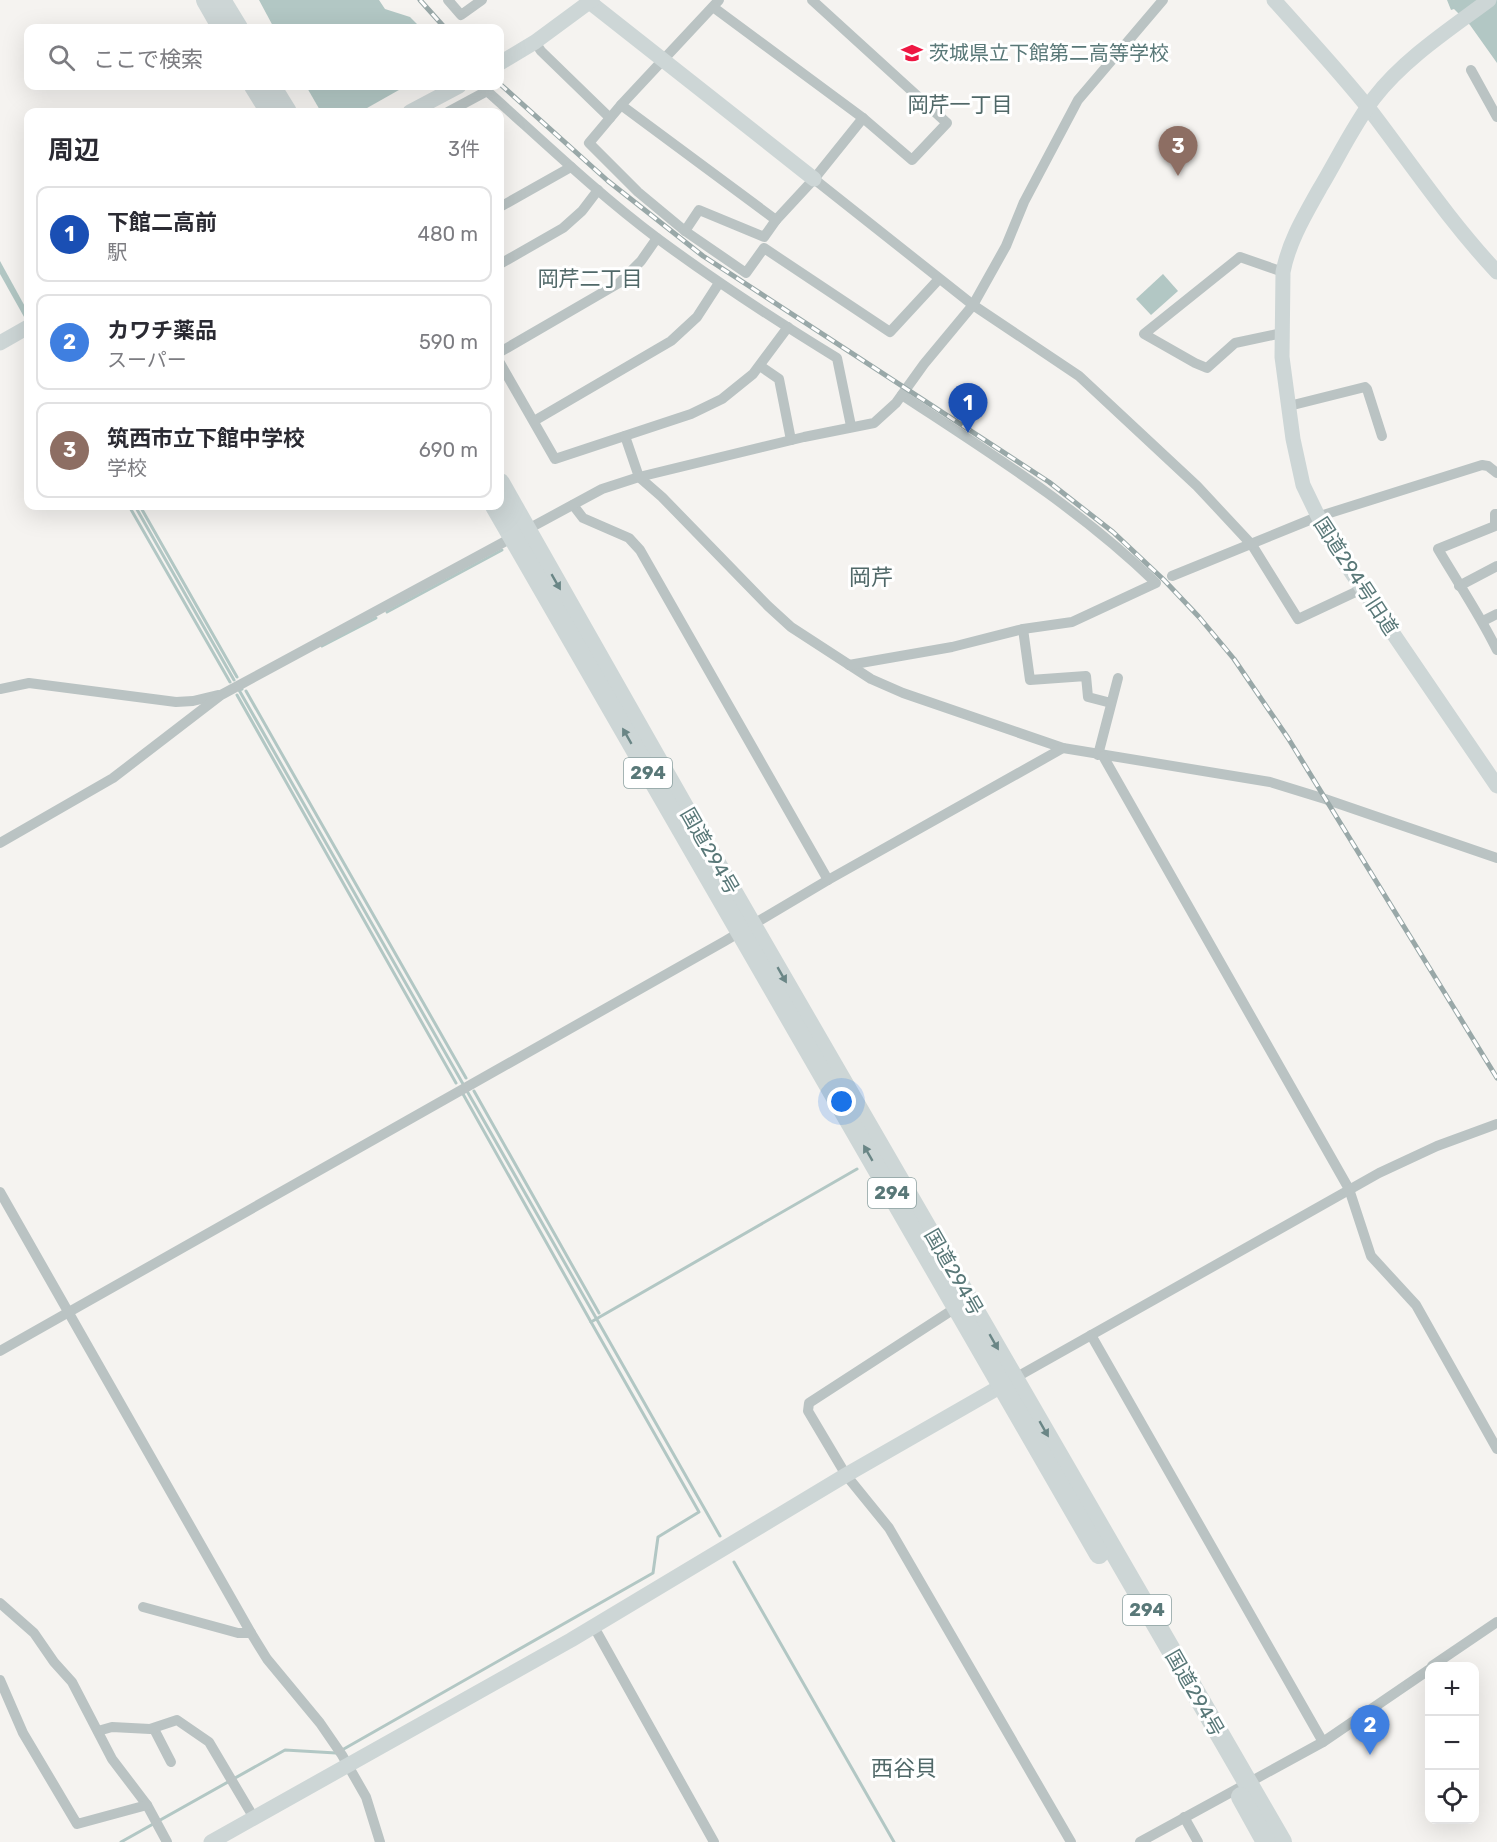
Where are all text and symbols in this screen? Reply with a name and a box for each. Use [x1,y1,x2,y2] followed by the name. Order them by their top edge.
[24,24,504,90] search box
[45,41,78,74] icon: search
[900,41,924,65] school or university icon: 茨城県立下館第二高等学校
[929,41,1169,65] place label: 茨城県立下館第二高等学校
[93,46,203,73] text: ここで検索
[908,92,1013,117] district label: 岡芹一丁目
[1158,126,1198,176] pin: 3
[48,135,100,166] text: 周辺
[448,137,480,161] text: 3件
[107,209,217,236] text: 下館二高前
[65,222,74,246] text: 1
[417,222,478,246] text: 480 m
[107,240,127,264] text: 駅
[538,266,643,291] district label: 岡芹二丁目
[107,317,217,344] text: カワチ薬品
[63,330,76,354] text: 2
[419,330,478,354] text: 590 m
[107,348,187,372] text: スーパー
[948,384,988,433] pin: 1
[107,425,305,452] text: 筑西市立下館中学校
[63,438,76,462] text: 3
[419,438,478,462] text: 690 m
[107,456,147,480] text: 学校
[1309,513,1403,639] street label: 国道294号旧道
[849,564,893,591] district label: 岡芹
[551,574,561,591] one-way arrow
[622,727,632,744] one-way arrow
[624,758,672,788] road number: 294
[676,804,744,898] street label: 国道294号
[777,967,787,984] one-way arrow
[827,1087,856,1116] your location
[863,1144,873,1161] one-way arrow
[868,1178,916,1208] road number: 294
[920,1225,988,1319] street label: 国道294号
[989,1334,999,1351] one-way arrow
[1039,1421,1049,1438] one-way arrow
[1123,1595,1171,1625] road number: 294
[1161,1646,1229,1740] street label: 国道294号
[1425,1662,1479,1824] map controls
[1425,1662,1479,1716] button: +
[1350,1706,1390,1755] pin: 2
[1425,1716,1479,1770] button: −
[871,1755,937,1782] district label: 西谷貝
[1425,1770,1479,1824] button: locate

